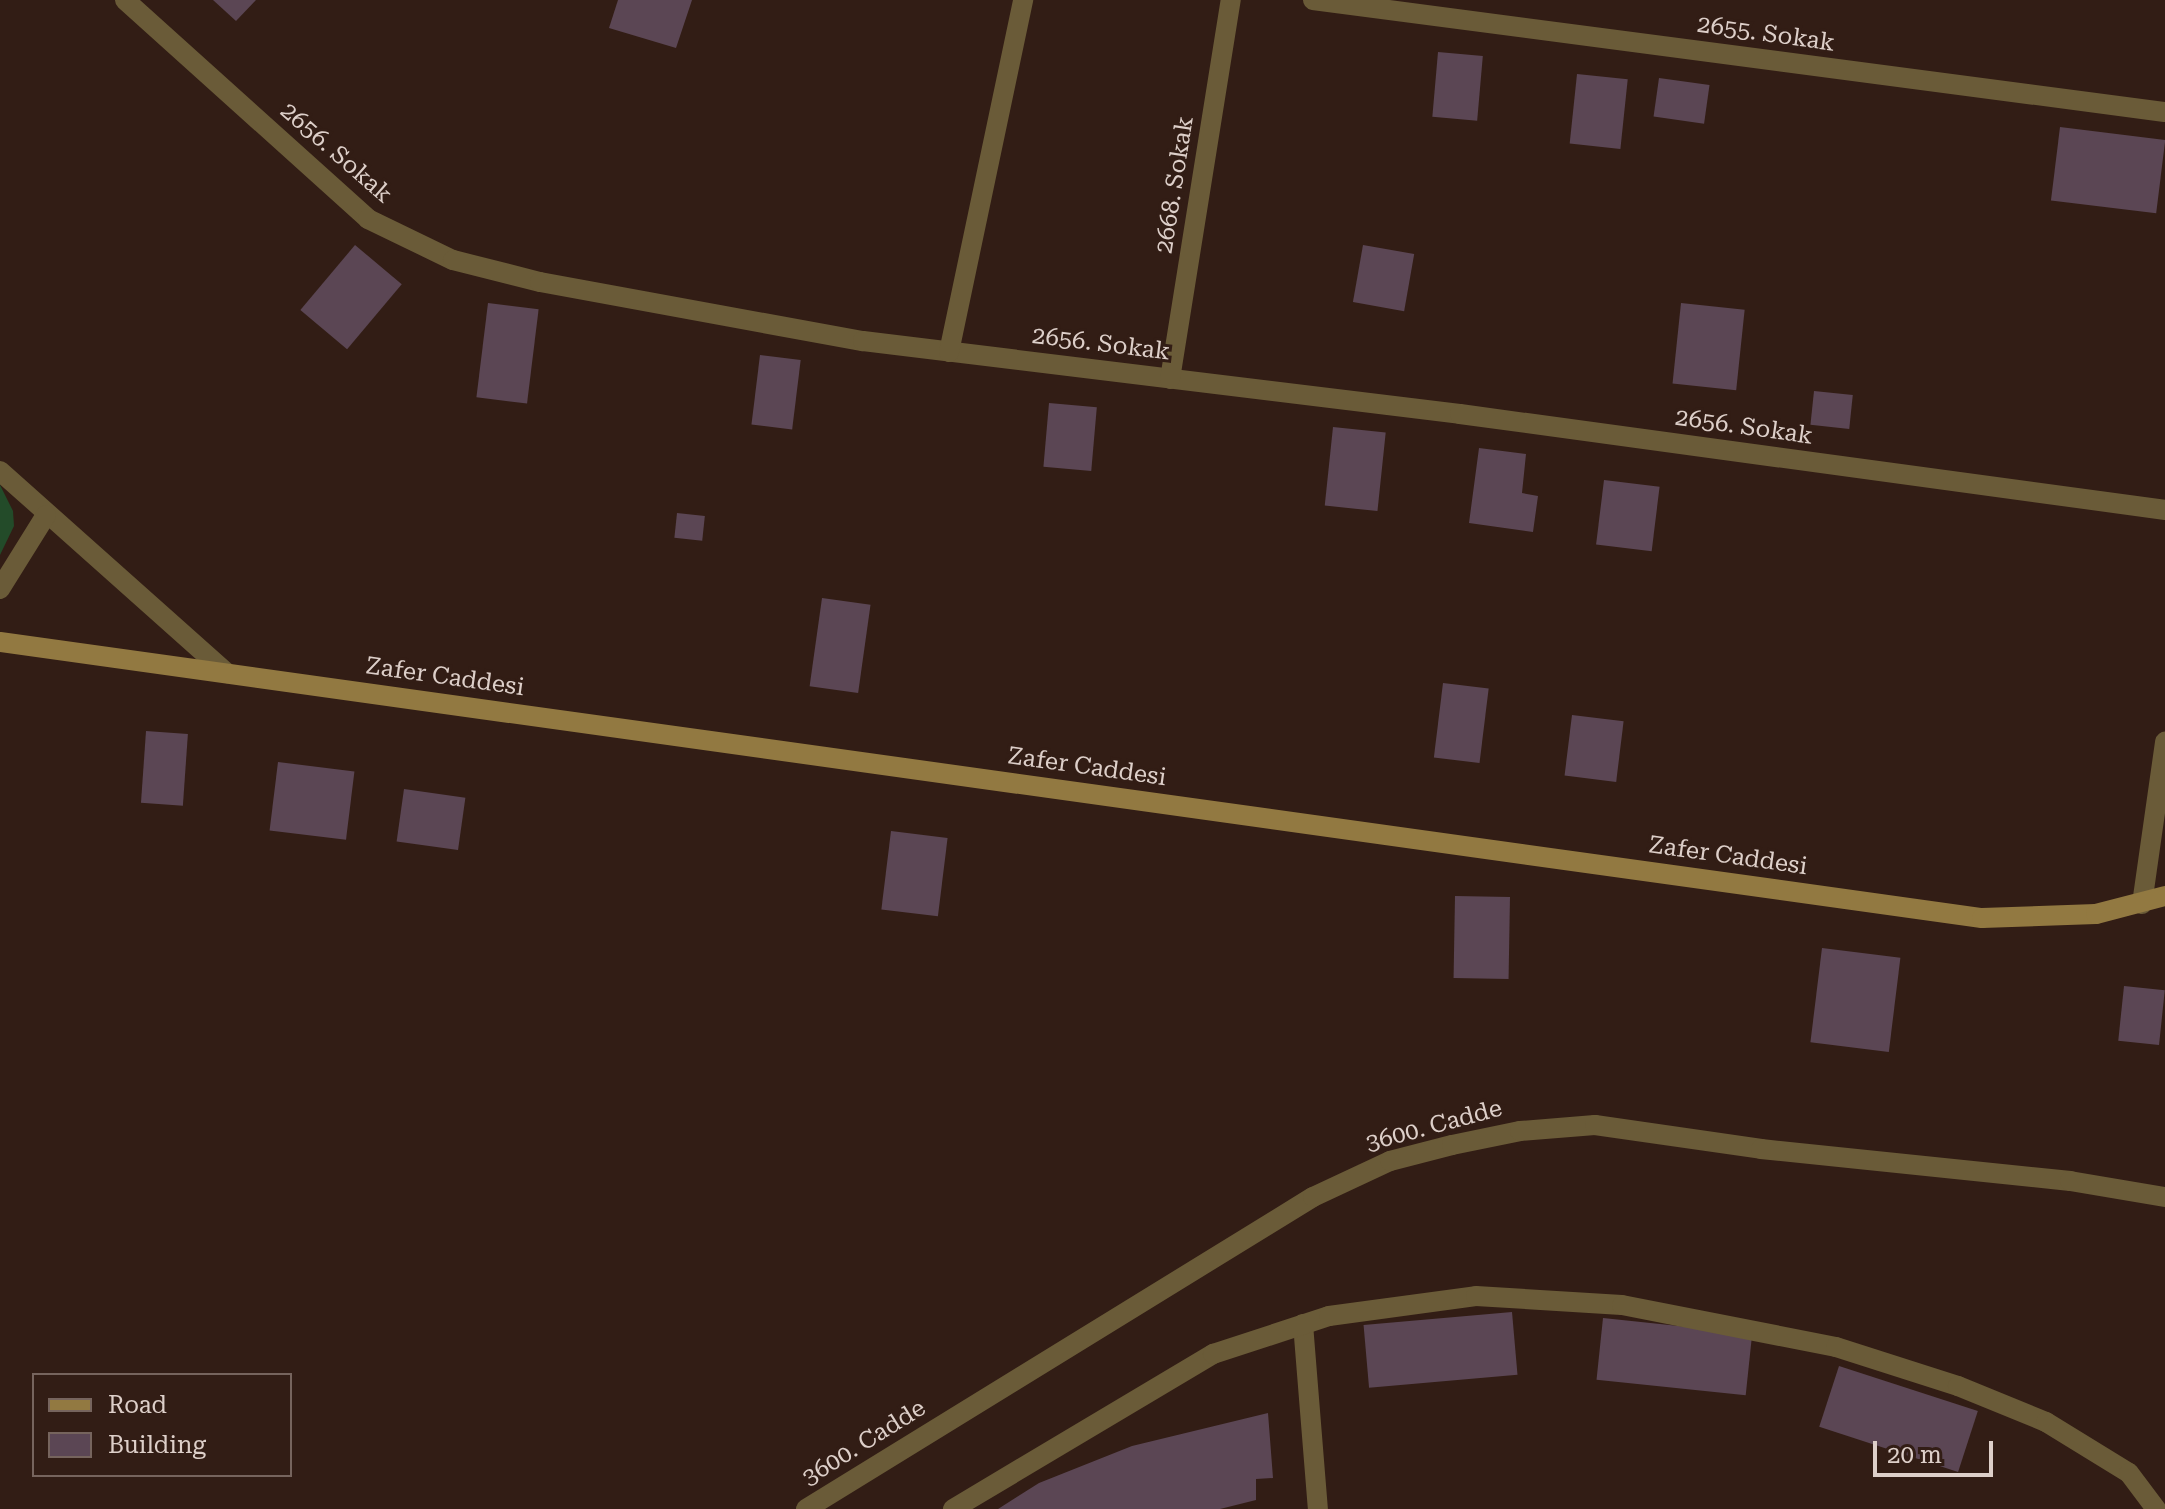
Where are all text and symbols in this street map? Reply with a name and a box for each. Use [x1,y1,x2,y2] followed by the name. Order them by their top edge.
[1695,10,1837,58] street label: 2655. Sokak
[274,97,398,209] street label: 2656. Sokak
[1150,114,1200,256] street label: 2668. Sokak
[1030,321,1172,367] street label: 2656. Sokak
[1673,403,1815,451] street label: 2656. Sokak
[364,652,526,702] street label: Zafer Caddesi
[1006,742,1168,792] street label: Zafer Caddesi
[1647,831,1809,881] street label: Zafer Caddesi
[1363,1094,1505,1158] street label: 3600. Cadde
[32,1373,292,1477] legend
[108,1391,167,1419] text: Road
[797,1394,931,1492] street label: 3600. Cadde
[1877,1425,1997,1475] scale bar
[108,1431,206,1459] text: Building
[1887,1441,1942,1469] text: 20 m

